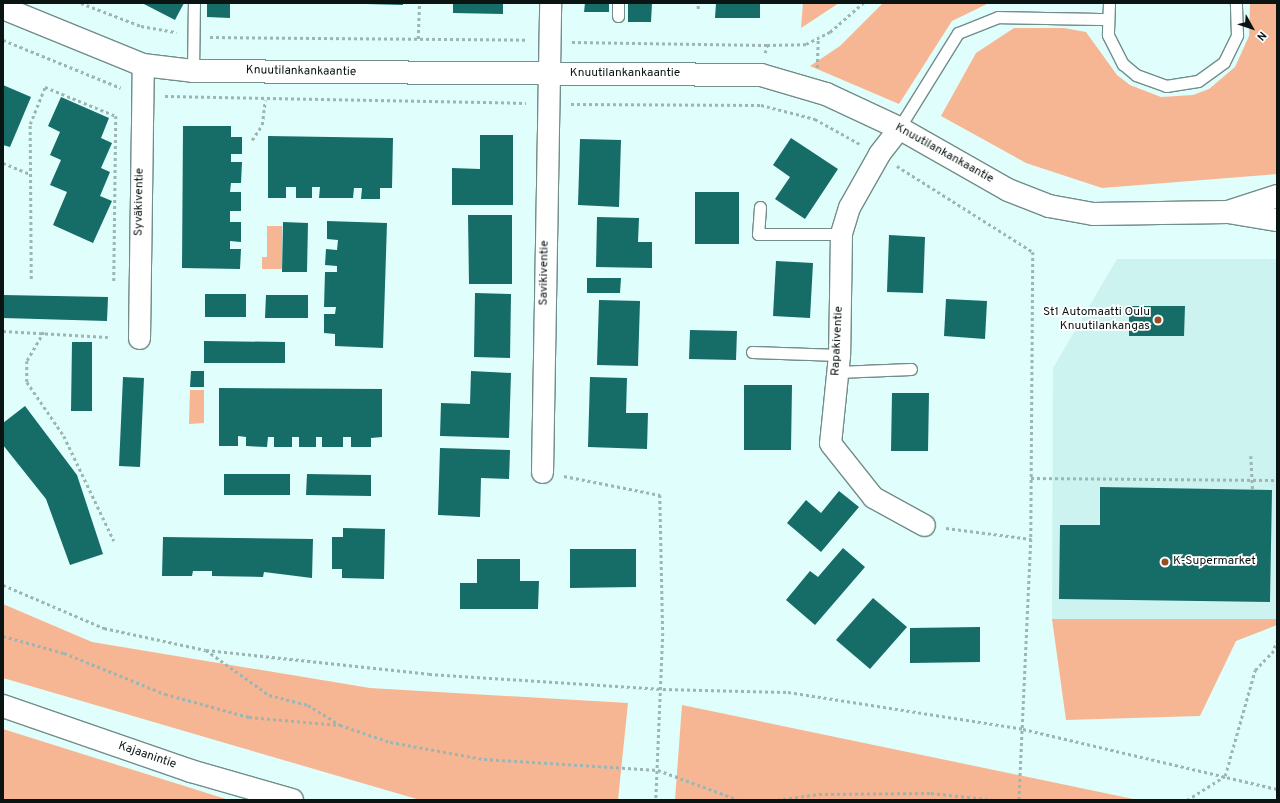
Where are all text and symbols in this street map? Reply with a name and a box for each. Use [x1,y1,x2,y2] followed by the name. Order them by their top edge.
[1232,8,1272,48] north arrow
[1253,28,1269,43] text: N
[246,64,356,80] street label: Knuutilankankaantie
[570,67,680,81] street label: Knuutilankankaantie
[892,121,996,187] street label: Knuutilankankaantie
[132,168,148,236] street label: Syväkiventie
[537,240,553,306] street label: Savikiventie
[829,306,847,376] street label: Rapakiventie
[1043,306,1150,334] place label: St1 Automaatti Oulu Knuutilankangas
[1153,315,1163,325] marker: St1 Automaatti Oulu Knuutilankangas
[1173,555,1256,569] place label: K-Supermarket
[1160,557,1170,567] marker: K-Supermarket
[116,739,178,773] street label: Kajaanintie

